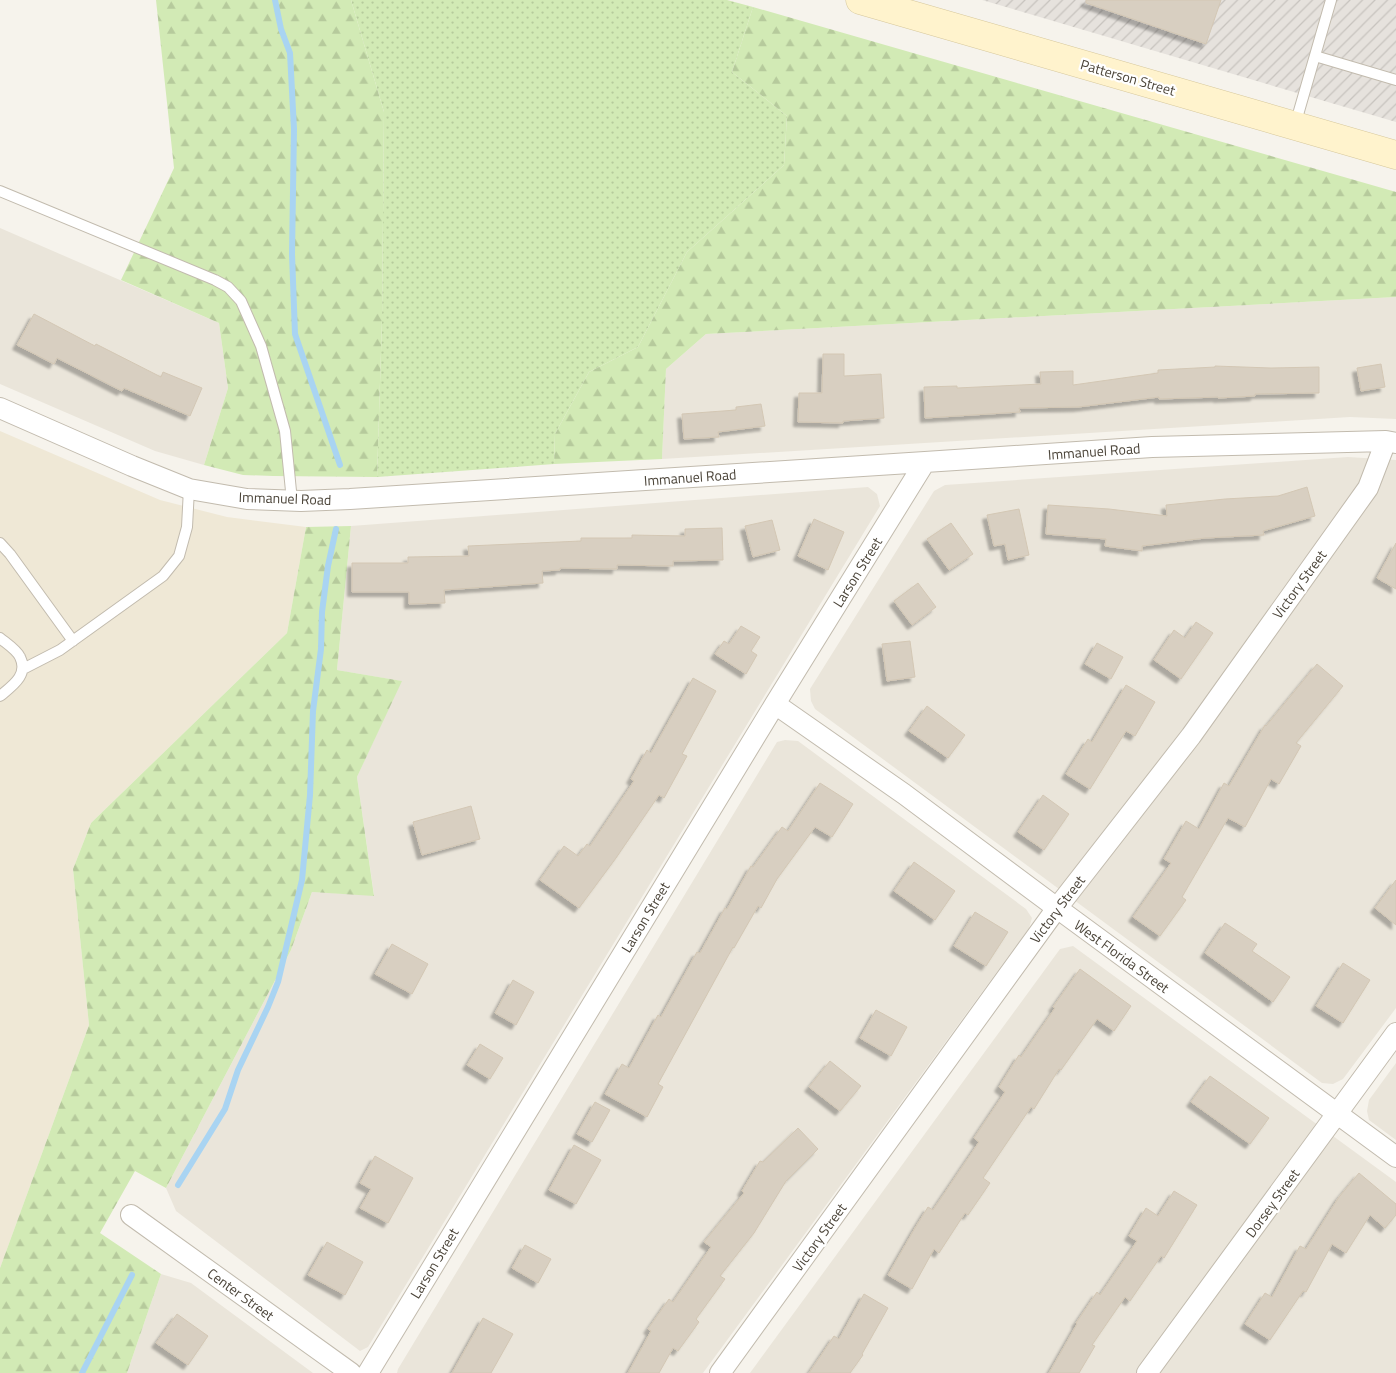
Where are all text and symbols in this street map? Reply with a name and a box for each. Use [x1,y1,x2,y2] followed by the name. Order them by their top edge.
[1078,53,1178,101] street label: Patterson Street
[1047,437,1141,465] street label: Immanuel Road
[643,463,737,491] street label: Immanuel Road
[238,486,332,510] street label: Immanuel Road
[827,533,887,611] street label: Larson Street
[1267,545,1331,623] street label: Victory Street
[1024,871,1090,947] street label: Victory Street
[616,878,674,956] street label: Larson Street
[1070,914,1174,998] street label: West Florida Street
[1240,1164,1304,1242] street label: Dorsey Street
[787,1198,851,1276] street label: Victory Street
[405,1224,463,1302] street label: Larson Street
[203,1263,279,1325] street label: Center Street

